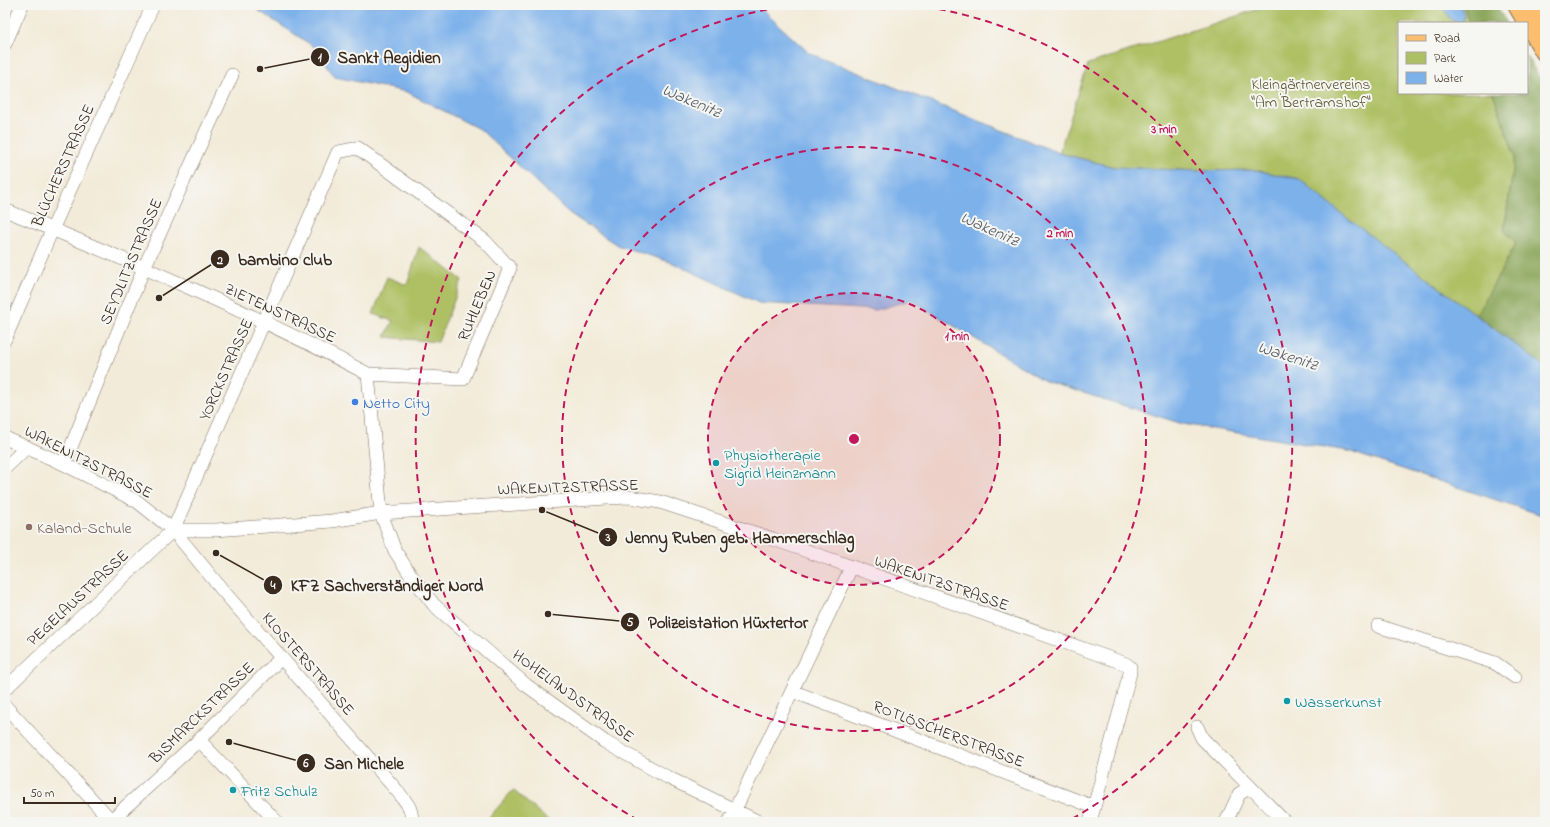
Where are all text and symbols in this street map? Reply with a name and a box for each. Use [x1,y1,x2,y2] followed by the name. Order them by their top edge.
[1398,22,1528,94] legend
[1434,30,1460,48] text: Road
[310,42,449,71] callout: Sankt Aegidien
[337,46,441,73] text: Sankt Aegidien
[318,49,322,67] text: 1
[1434,50,1456,68] text: Park
[1434,70,1463,88] text: Water
[1251,73,1371,115] park label: Kleingärtnervereins "Am Bertramshof"
[658,78,725,125] water label: Wakenitz
[26,101,102,232] street label: BLÜCHERSTRASSE
[1150,121,1177,139] text: 3 min
[94,195,169,329] street label: SEYDLITZSTRASSE
[956,205,1023,254] water label: Wakenitz
[1046,225,1073,243] text: 2 min
[210,245,340,274] callout: bambino club
[238,248,332,273] text: bambino club
[216,252,223,270] text: 2
[452,267,504,345] street label: RUHLEBEN
[220,277,340,350] street label: ZIETENSTRASSE
[194,315,260,425] street label: YORCKSTRASSE
[945,328,969,346] text: 1 min
[1254,335,1322,378] water label: Wakenitz
[363,392,430,416] place label: Netto City
[350,397,360,407] marker: Netto City
[20,420,156,505] street label: WAKENITZSTRASSE
[847,432,861,446] centre of rings
[724,444,836,486] place label: Physiotherapie Sigrid Heinzmann
[711,458,721,468] marker: Physiotherapie Sigrid Heinzmann
[497,474,639,502] street label: WAKENITZSTRASSE
[37,517,132,541] place label: Kaland-Schule
[24,522,34,532] marker: Kaland-Schule
[598,523,863,552] callout: Jenny Ruben geb. Hammerschlag
[626,526,855,553] text: Jenny Ruben geb. Hammerschlag
[605,529,611,547] text: 3
[22,545,135,652] street label: PEGELAUSTRASSE
[871,550,1012,618] street label: WAKENITZSTRASSE
[263,570,491,599] callout: KFZ Sachverständiger Nord
[291,574,484,601] text: KFZ Sachverständiger Nord
[270,577,276,595] text: 4
[256,607,359,721] street label: KLOSTERSTRASSE
[620,608,817,637] callout: Polizeistation Hüxtertor
[648,611,809,636] text: Polizeistation Hüxtertor
[627,614,634,632] text: 5
[507,644,639,749] street label: HOHELANDSTRASSE
[144,657,260,771] street label: BISMARCKSTRASSE
[1295,691,1383,715] place label: Wasserkunst
[869,695,1027,775] street label: ROTLÖSCHERSTRASSE
[1282,696,1292,706] marker: Wasserkunst
[296,748,412,777] callout: San Michele
[324,752,405,777] text: San Michele
[302,755,309,773] text: 6
[24,779,115,805] scale bar
[240,780,318,804] place label: Fritz Schulz
[30,785,54,803] text: 50 m
[228,785,238,795] marker: Fritz Schulz

